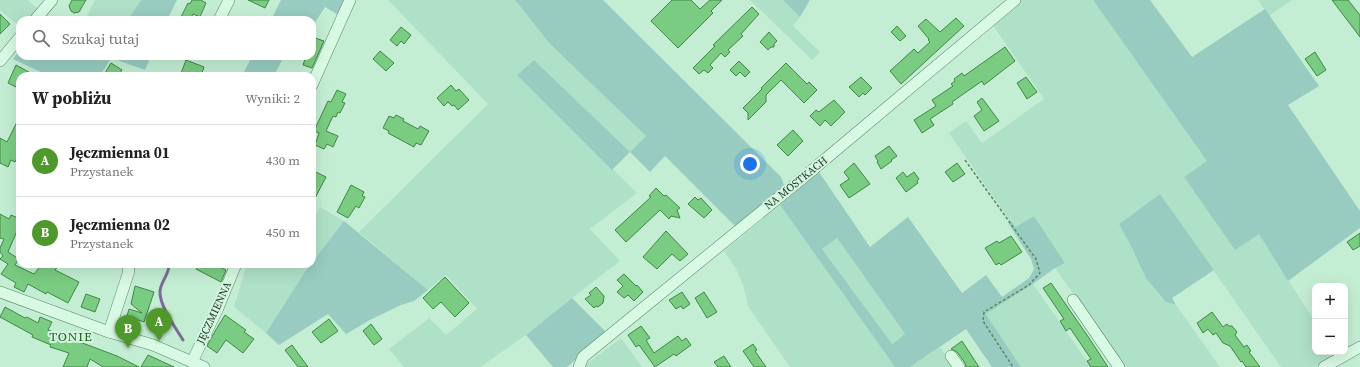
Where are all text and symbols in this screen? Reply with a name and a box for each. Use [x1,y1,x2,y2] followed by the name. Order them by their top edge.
[16,16,316,60] search box
[30,27,52,49] icon: search
[62,28,139,49] text: Szukaj tutaj
[32,86,111,110] text: W pobliżu
[245,90,300,107] text: Wyniki: 2
[70,142,170,163] text: Jęczmienna 01
[41,152,49,169] text: A
[266,152,300,169] text: 430 m
[761,153,831,213] street label: NA MOSTKACH
[740,154,760,174] your location
[70,163,133,180] text: Przystanek
[70,214,170,235] text: Jęczmienna 02
[41,224,49,241] text: B
[266,224,300,241] text: 450 m
[70,235,133,252] text: Przystanek
[193,279,235,348] street label: JĘCZMIENNA
[1312,283,1348,355] map controls
[1312,283,1348,319] button: +
[146,308,172,341] pin: A
[115,315,141,348] pin: B
[1312,319,1348,355] button: −
[49,328,93,345] district label: TONIE

